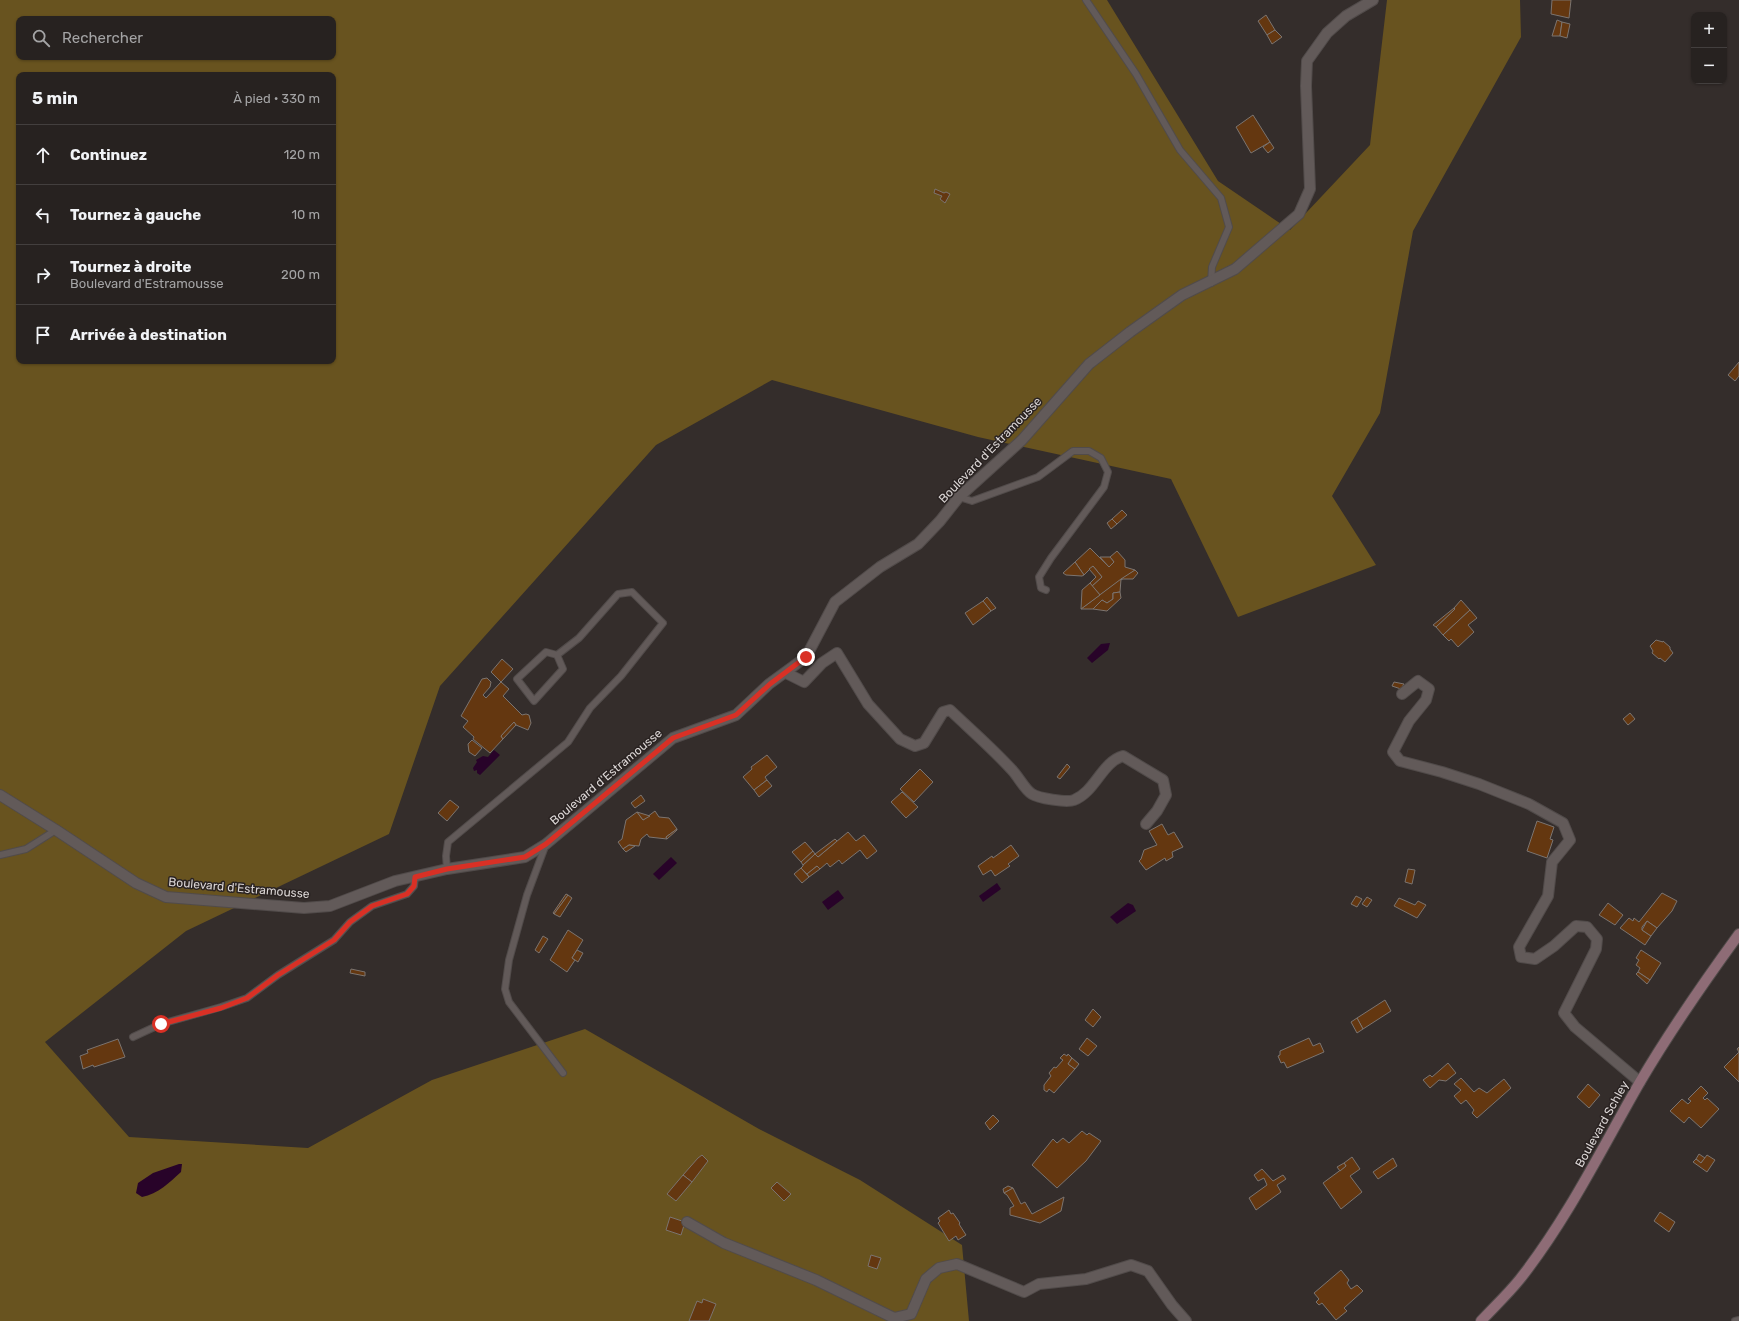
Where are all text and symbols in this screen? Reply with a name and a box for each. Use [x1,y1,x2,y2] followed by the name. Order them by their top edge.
[1691,12,1727,84] map controls
[1691,12,1727,48] button: +
[16,16,336,60] search box
[30,27,52,49] icon: search
[62,29,143,47] text: Rechercher
[1691,48,1727,84] button: −
[32,88,78,108] text: 5 min
[233,91,320,106] text: À pied · 330 m
[32,144,54,166] icon: ahead
[70,146,147,164] text: Continuez
[284,147,320,162] text: 120 m
[32,204,54,226] icon: left
[70,206,201,224] text: Tournez à gauche
[291,207,320,222] text: 10 m
[70,258,191,276] text: Tournez à droite
[32,264,54,286] icon: right
[281,267,320,282] text: 200 m
[70,276,224,291] text: Boulevard d'Estramousse
[32,324,54,346] icon: arrive
[70,326,227,344] text: Arrivée à destination
[936,394,1044,506] street label: Boulevard d'Estramousse
[797,648,815,666] route end
[547,726,665,828] street label: Boulevard d'Estramousse
[168,875,310,901] street label: Boulevard d'Estramousse
[152,1015,170,1033] route start
[1572,1078,1632,1170] street label: Boulevard Schley

